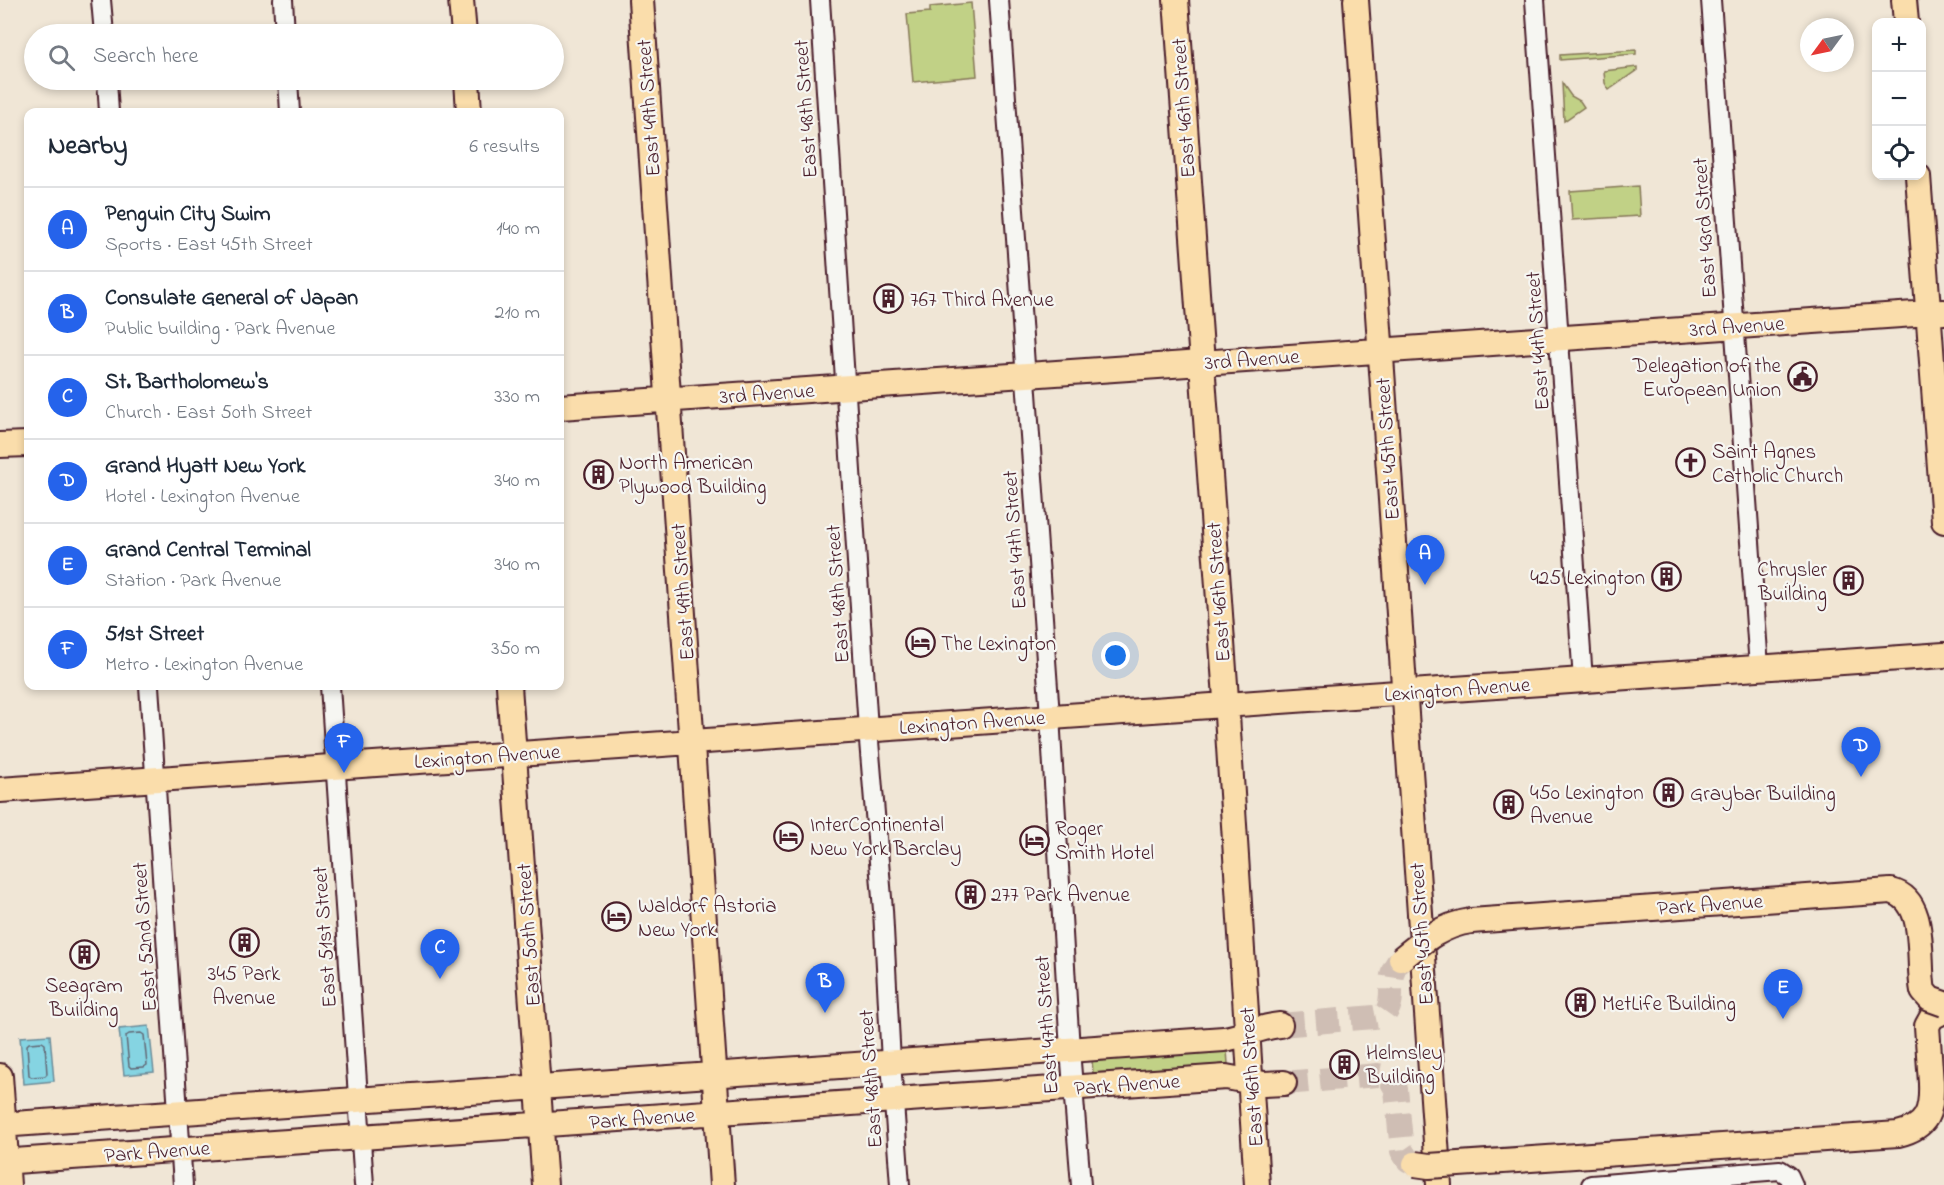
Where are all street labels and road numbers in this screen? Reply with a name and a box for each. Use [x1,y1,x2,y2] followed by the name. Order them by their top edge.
[1165,37,1205,179] street label: East 46th Street
[630,38,670,177] street label: East 49th Street
[787,39,827,179] street label: East 48th Street
[1686,157,1726,299] street label: East 43rd Street
[1519,270,1559,412] street label: East 44th Street
[1689,310,1786,346] street label: 3rd Avenue
[1204,343,1301,379] street label: 3rd Avenue
[719,377,816,413] street label: 3rd Avenue
[1369,377,1409,521] street label: East 45th Street
[996,469,1036,611] street label: East 47th Street
[1200,521,1240,663] street label: East 46th Street
[664,522,704,661] street label: East 49th Street
[819,524,859,664] street label: East 48th Street
[1383,671,1532,713] street label: Lexington Avenue
[898,704,1047,746] street label: Lexington Avenue
[413,738,562,780] street label: Lexington Avenue
[126,861,166,1013] street label: East 52nd Street
[510,862,550,1007] street label: East 50th Street
[1403,862,1443,1006] street label: East 45th Street
[306,865,346,1009] street label: East 51st Street
[1656,887,1765,925] street label: Park Avenue
[1028,954,1068,1096] street label: East 47th Street
[1233,1006,1273,1148] street label: East 46th Street
[852,1009,892,1149] street label: East 48th Street
[1073,1067,1182,1105] street label: Park Avenue
[588,1101,697,1139] street label: Park Avenue
[103,1134,212,1172] street label: Park Avenue

